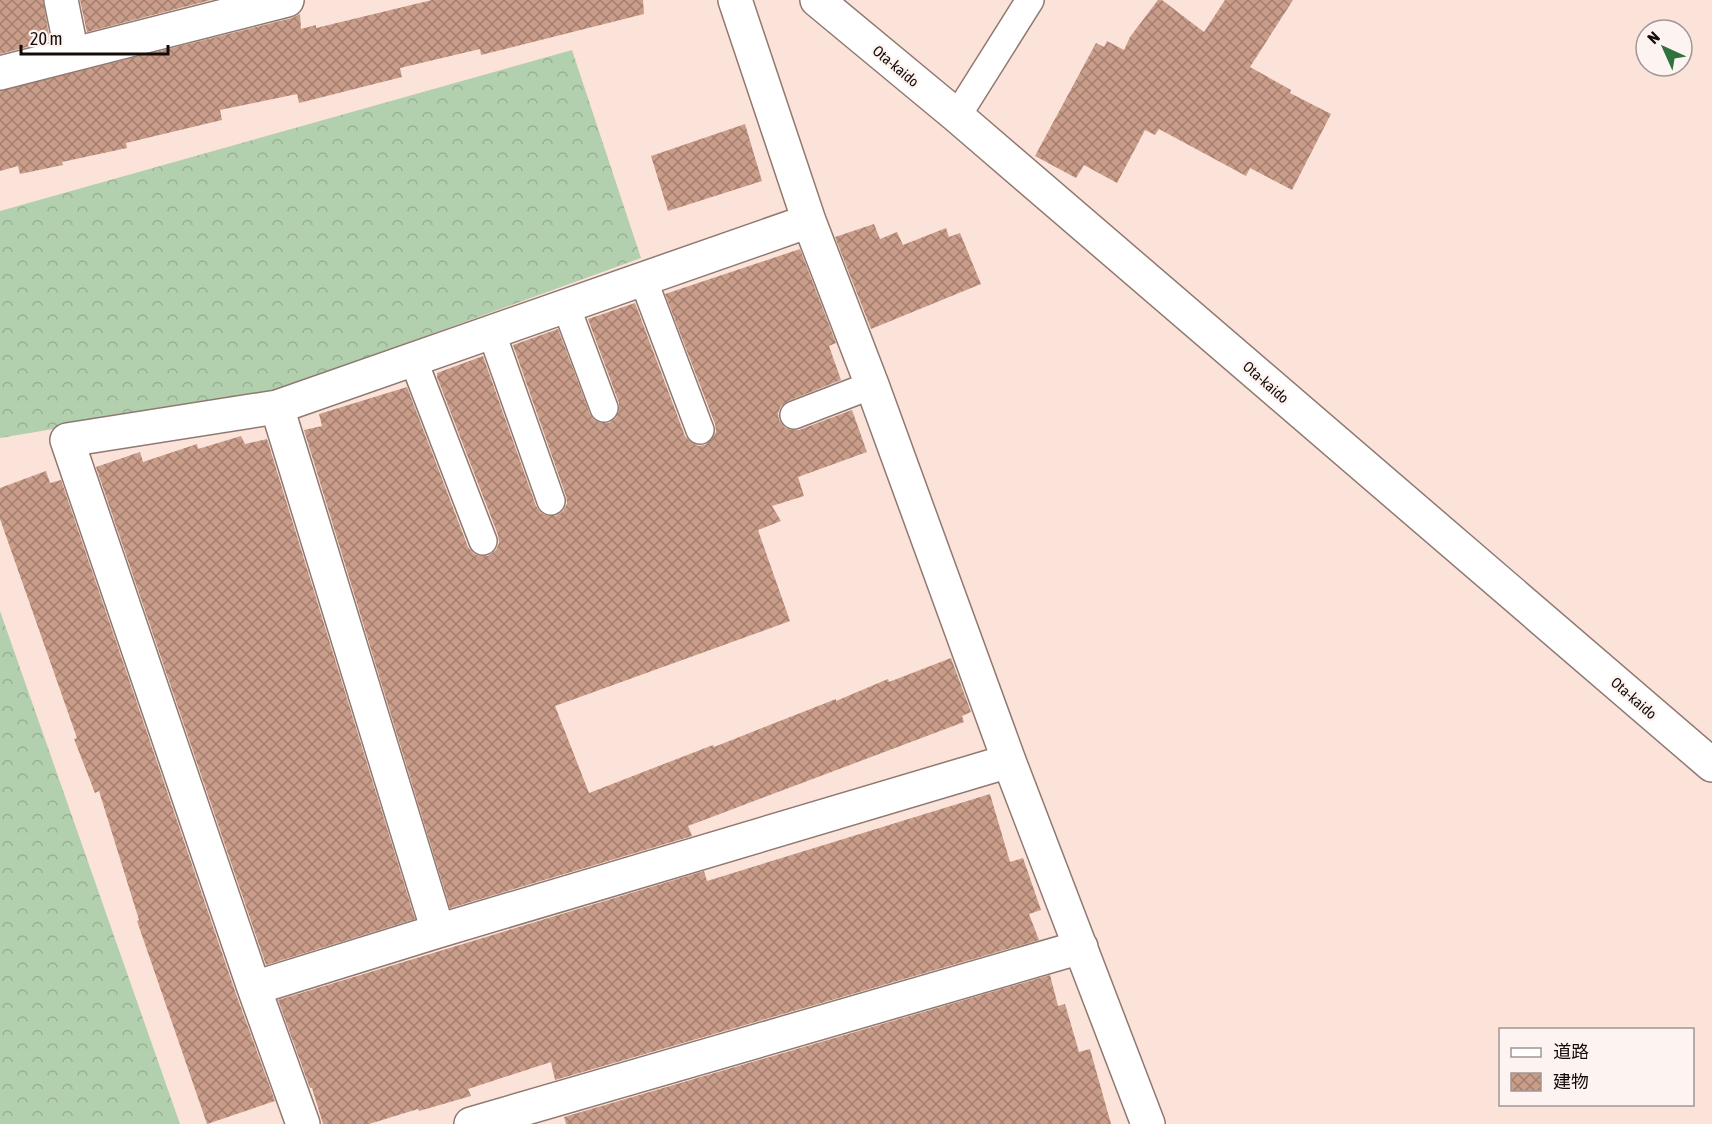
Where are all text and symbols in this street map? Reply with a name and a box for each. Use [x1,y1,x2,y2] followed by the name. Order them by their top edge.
[21,18,168,56] scale bar
[1634,18,1694,78] north arrow
[30,28,62,49] text: 20 m
[1644,28,1663,47] text: N
[869,42,923,90] street label: Ota-kaido
[1240,358,1292,406] street label: Ota-kaido
[1608,674,1660,722] street label: Ota-kaido
[1499,1028,1694,1106] legend
[1553,1041,1589,1062] text: 道路
[1553,1071,1589,1092] text: 建物

